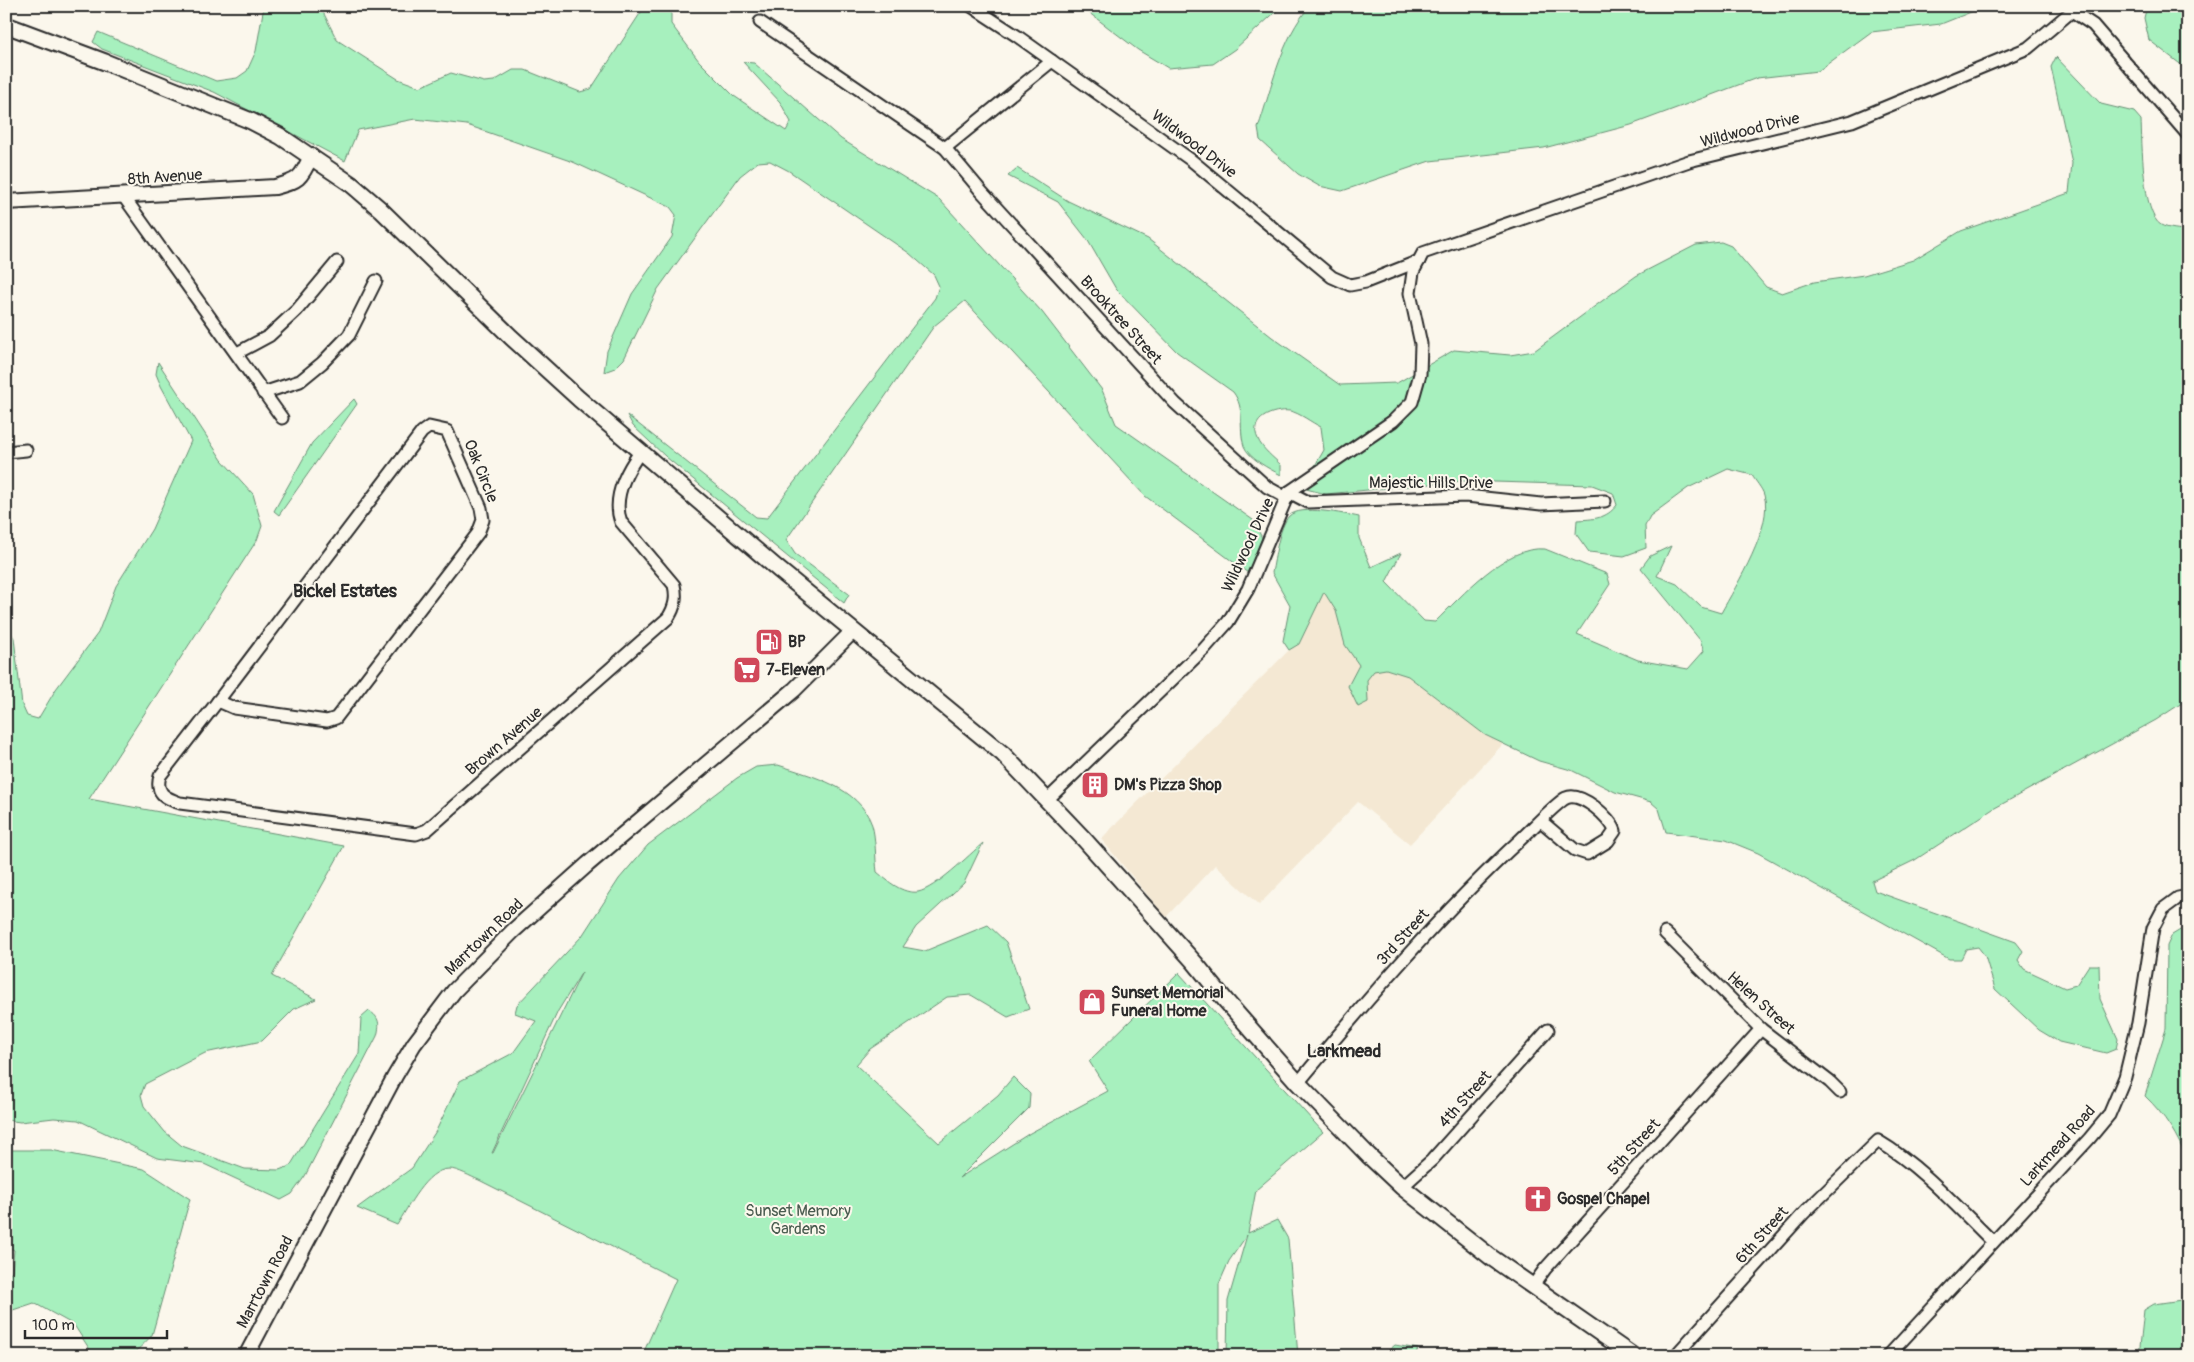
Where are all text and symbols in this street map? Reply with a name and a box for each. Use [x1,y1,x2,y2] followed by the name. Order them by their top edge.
[1147,105,1241,183] street label: Wildwood Drive
[1698,108,1802,152] street label: Wildwood Drive
[127,164,203,190] street label: 8th Avenue
[1076,271,1167,369] street label: Brooktree Street
[459,437,503,505] street label: Oak Circle
[1369,473,1493,493] street label: Majestic Hills Drive
[1217,495,1279,595] street label: Wildwood Drive
[293,580,398,603] district label: Bickel Estates
[754,627,784,657] fuel station icon: BP
[788,632,806,652] place label: BP
[732,655,762,685] supermarket icon: 7-Eleven
[766,660,825,680] place label: 7-Eleven
[461,702,547,780] street label: Brown Avenue
[1080,770,1110,800] building icon: DM's Pizza Shop
[1114,775,1222,795] place label: DM's Pizza Shop
[440,894,528,980] street label: Marrtown Road
[1372,904,1434,969] street label: 3rd Street
[1723,967,1800,1039] street label: Helen Street
[1111,983,1224,1021] place label: Sunset Memorial Funeral Home
[1077,987,1107,1017] shop icon: Sunset Memorial Funeral Home
[1307,1040,1381,1063] district label: Larkmead
[1434,1066,1496,1132] street label: 4th Street
[2016,1101,2100,1191] street label: Larkmead Road
[1603,1114,1665,1180] street label: 5th Street
[1523,1184,1553,1214] church icon: Gospel Chapel
[1557,1189,1650,1209] place label: Gospel Chapel
[745,1201,851,1239] park label: Sunset Memory Gardens
[1731,1202,1793,1268] street label: 6th Street
[232,1232,298,1332] street label: Marrtown Road
[25,1307,168,1339] scale bar
[32,1316,75,1335] text: 100 m

